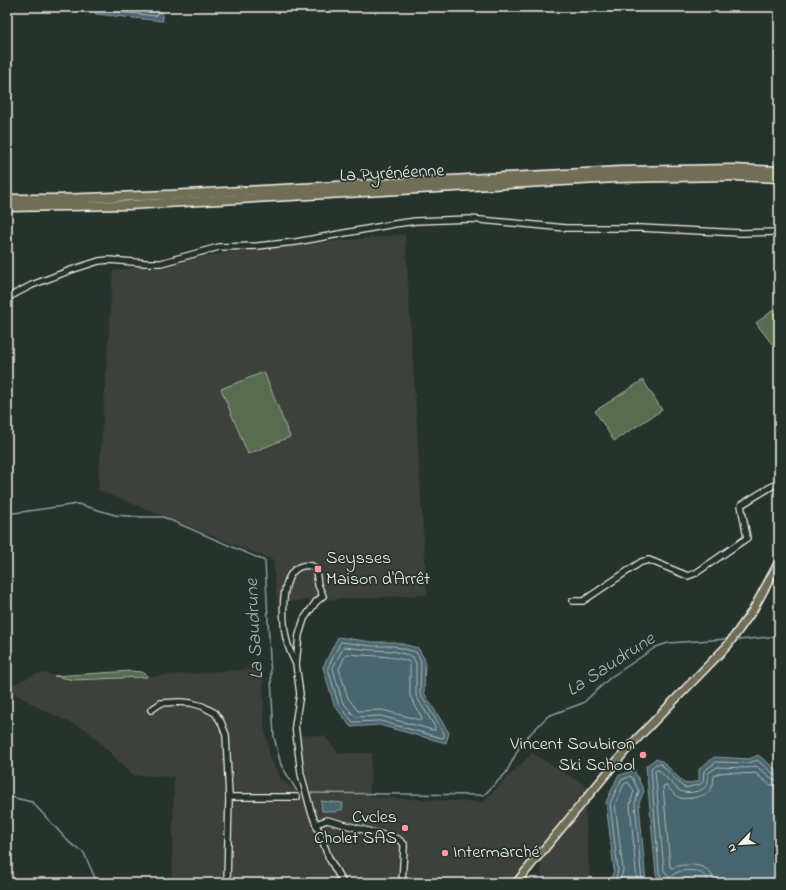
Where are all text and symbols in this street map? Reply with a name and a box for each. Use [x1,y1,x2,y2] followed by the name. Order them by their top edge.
[339,158,446,190] street label: La Pyrénéenne
[326,546,430,593] place label: Seysses Maison d'Arrêt
[313,564,323,574] marker: Seysses Maison d'Arrêt
[239,577,271,680] water label: La Saudrune
[561,625,662,704] water label: La Saudrune
[509,732,635,779] place label: Vincent Soubiron Ski School
[638,750,648,760] marker: Vincent Soubiron Ski School
[314,805,397,852] place label: Cvcles Cholet SAS
[400,823,410,833] marker: Cvcles Cholet SAS
[720,824,760,864] north arrow
[453,840,541,866] place label: Intermarché
[723,841,741,855] text: N
[440,848,450,858] marker: Intermarché

